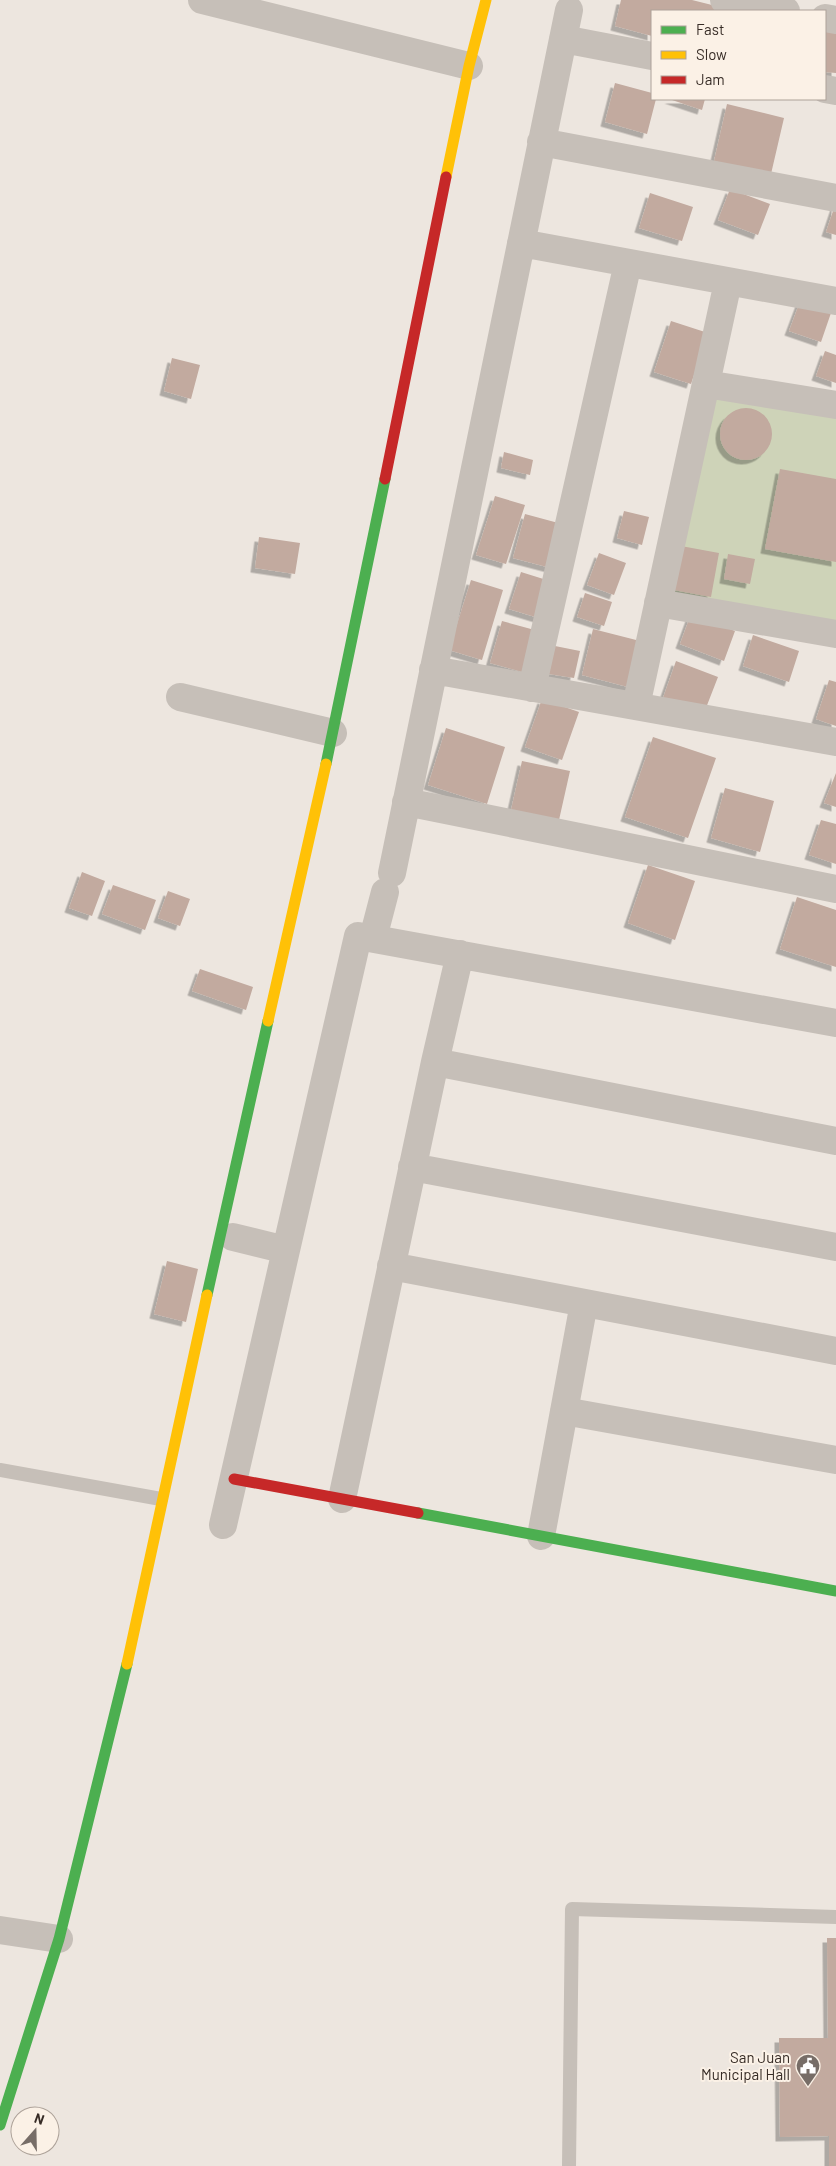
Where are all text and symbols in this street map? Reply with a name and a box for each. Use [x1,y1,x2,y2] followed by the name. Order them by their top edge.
[651,10,826,100] legend
[696,20,724,38] text: Fast
[696,45,727,63] text: Slow
[696,70,725,88] text: Jam
[701,2048,790,2083] place label: San Juan Municipal Hall
[795,2053,821,2087] public building icon: San Juan Municipal Hall
[10,2106,60,2156] north arrow
[32,2109,47,2128] text: N

